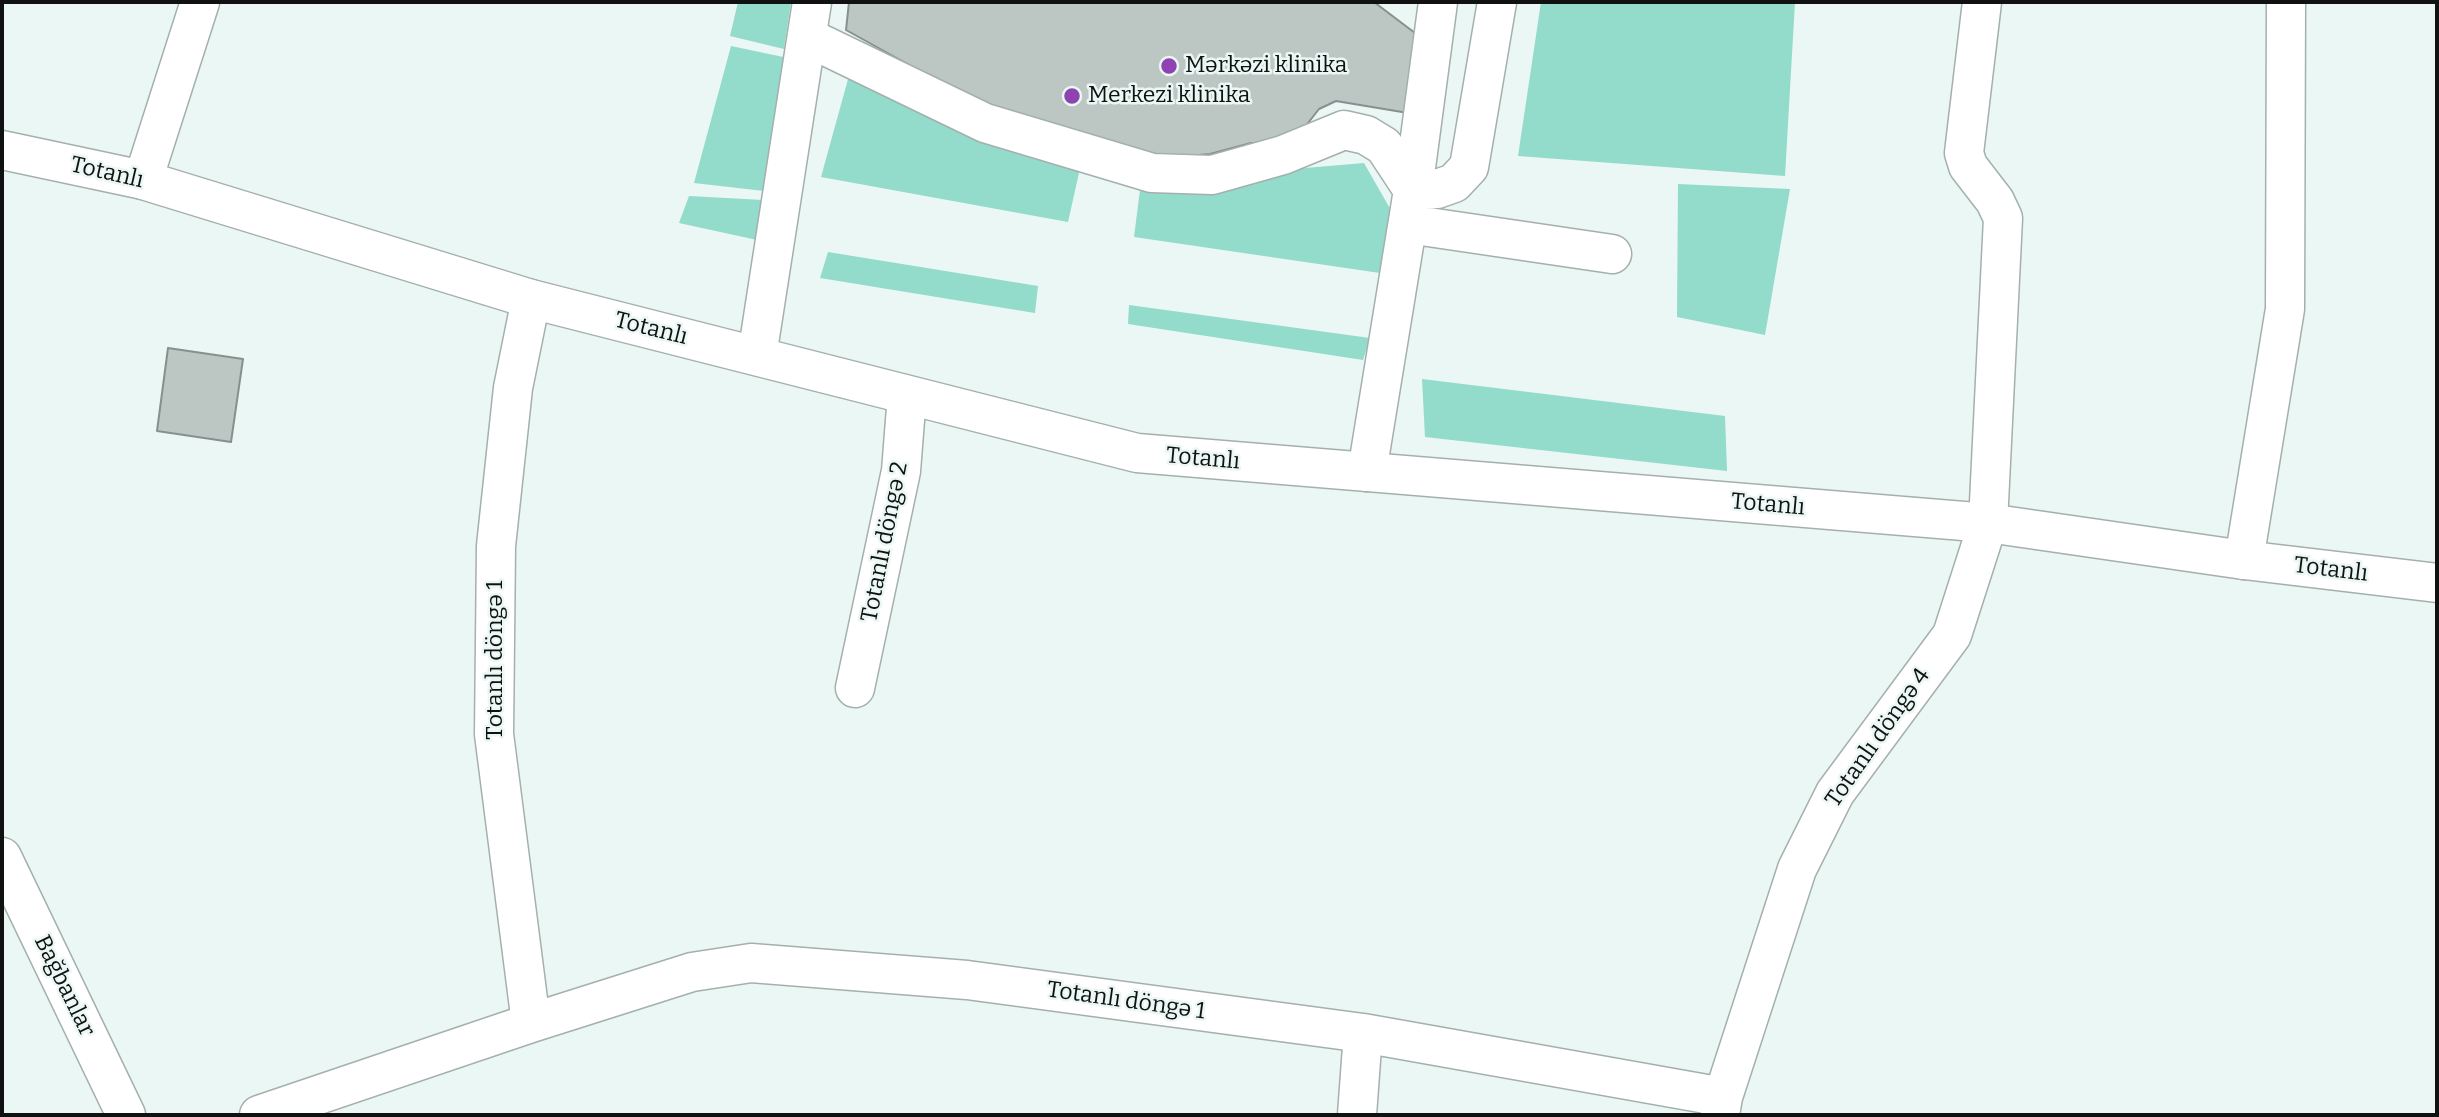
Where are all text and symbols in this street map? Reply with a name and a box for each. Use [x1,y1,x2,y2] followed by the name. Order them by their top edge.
[1185,52,1347,80] place label: Mərkəzi klinika
[1159,56,1179,76] marker: Mərkəzi klinika
[1088,82,1250,110] place label: Merkezi klinika
[1062,86,1082,106] marker: Merkezi klinika
[68,151,146,195] street label: Totanlı
[612,307,690,351] street label: Totanlı
[1165,442,1241,476] street label: Totanlı
[856,460,914,624] street label: Totanlı döngə 2
[1730,488,1806,522] street label: Totanlı
[2292,552,2370,588] street label: Totanlı
[482,580,510,740] street label: Totanlı döngə 1
[1820,663,1936,813] street label: Totanlı döngə 4
[28,931,100,1041] street label: Bağbanlar
[1045,976,1207,1026] street label: Totanlı döngə 1

